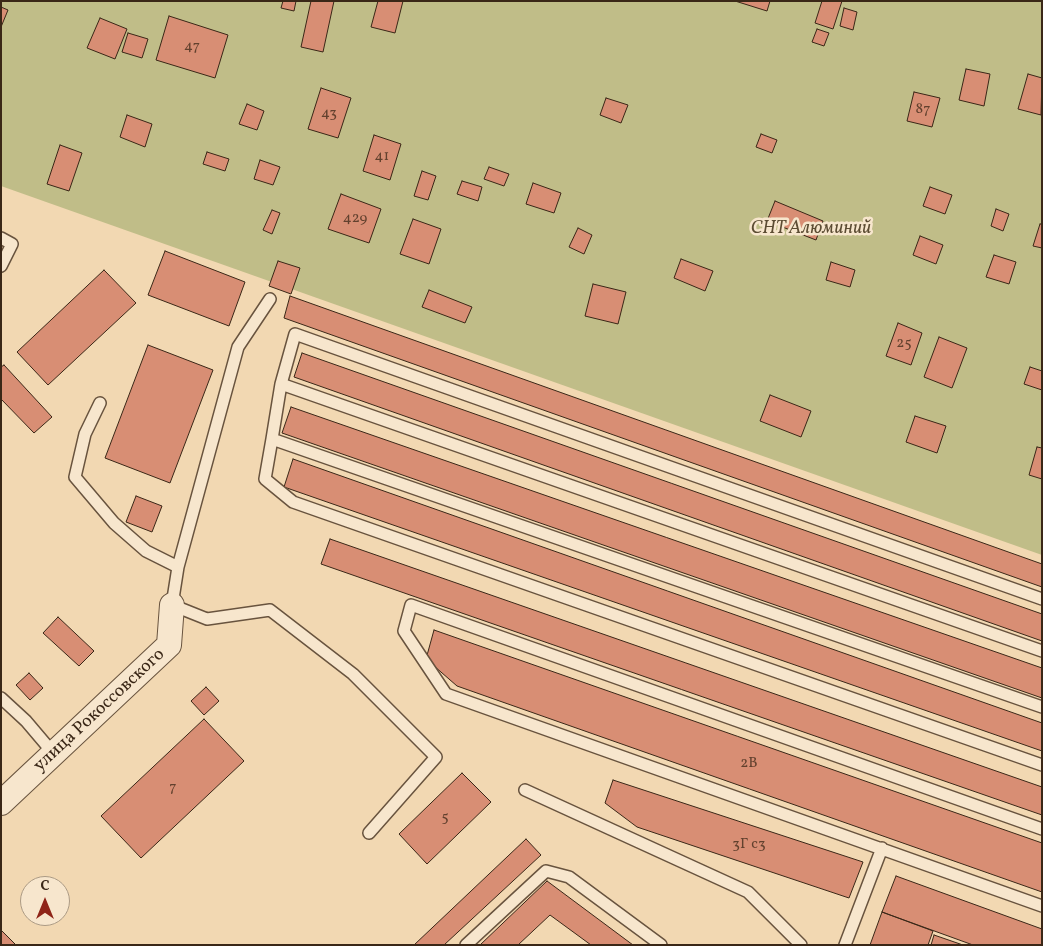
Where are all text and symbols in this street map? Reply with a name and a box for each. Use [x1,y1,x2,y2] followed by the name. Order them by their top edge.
[184,38,200,56] house number: 47
[916,101,930,119] house number: 87
[321,105,337,123] house number: 43
[375,148,389,166] house number: 41
[343,210,367,228] house number: 429
[751,219,871,241] park label: СНТ Алюминий
[896,335,912,353] house number: 25
[30,645,170,777] street label: улица Рокоссовского
[740,755,758,773] house number: 2В
[169,779,177,797] house number: 7
[441,809,449,827] house number: 5
[732,836,766,854] house number: 3Г с3
[20,876,70,926] north arrow
[40,877,50,896] text: С

